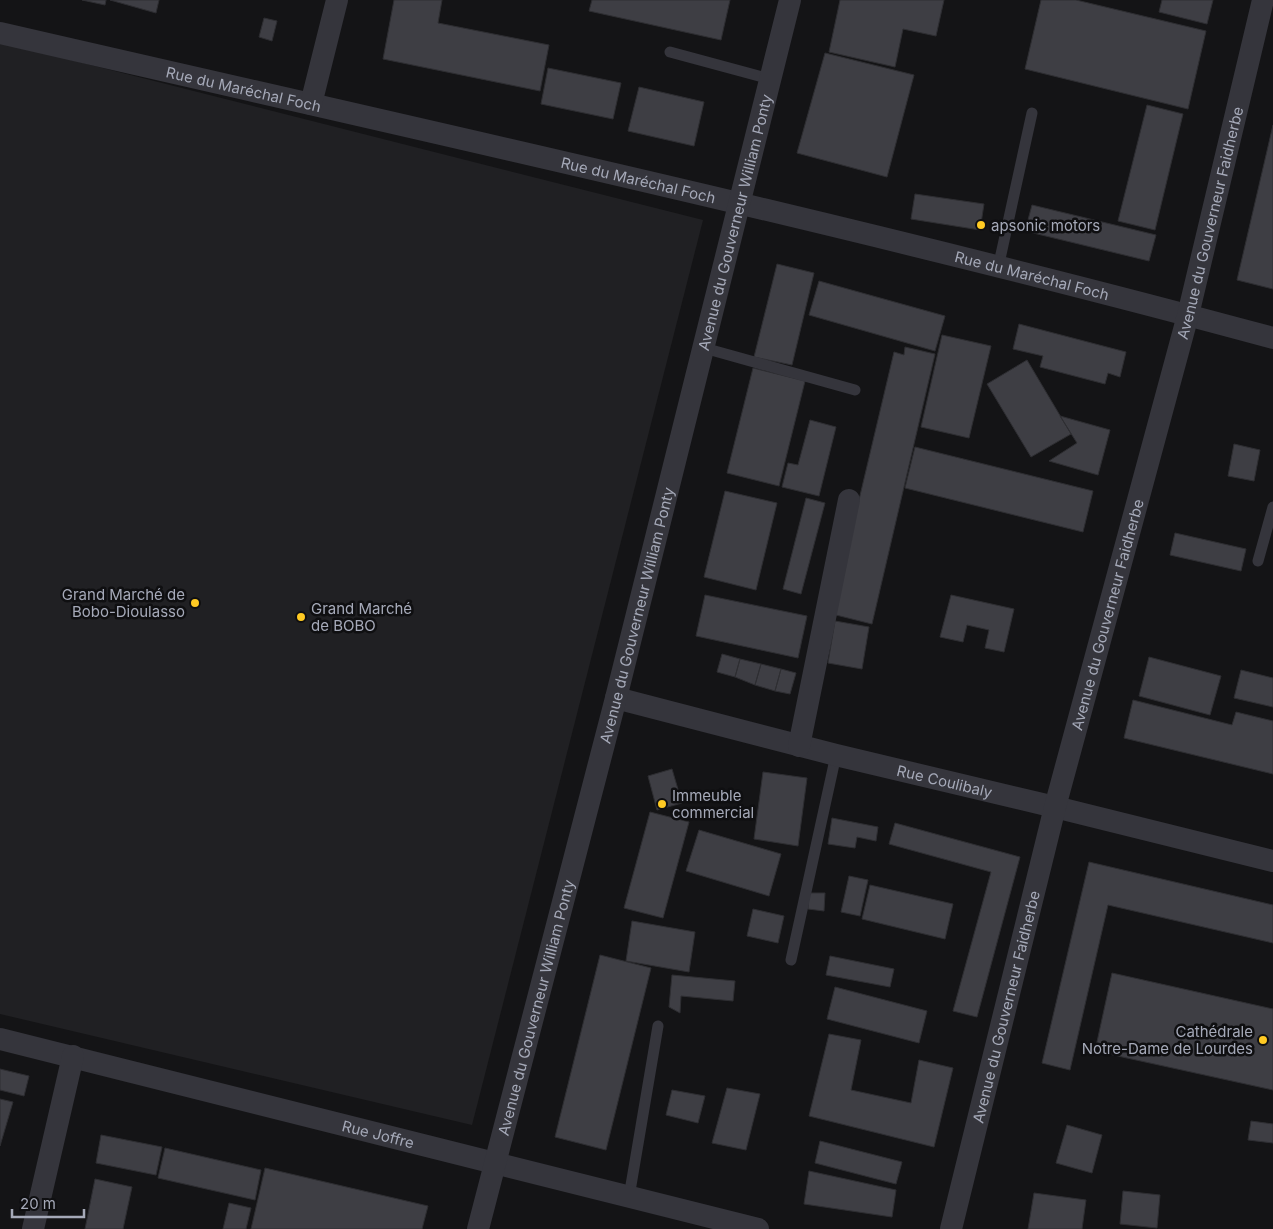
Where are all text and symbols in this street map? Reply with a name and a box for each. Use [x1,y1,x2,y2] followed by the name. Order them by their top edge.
[164,62,323,116] street label: Rue du Maréchal Foch
[694,91,776,352] street label: Avenue du Gouverneur William Ponty
[1172,105,1247,341] street label: Avenue du Gouverneur Faidherbe
[559,152,718,207] street label: Rue du Maréchal Foch
[991,216,1100,235] place label: apsonic motors
[975,219,987,231] marker: apsonic motors
[953,247,1111,304] street label: Rue du Maréchal Foch
[595,484,678,745] street label: Avenue du Gouverneur William Ponty
[1067,497,1147,732] street label: Avenue du Gouverneur Faidherbe
[62,585,185,621] place label: Grand Marché de Bobo-Dioulasso
[189,597,201,609] marker: Grand Marché de Bobo-Dioulasso
[311,599,412,635] place label: Grand Marché de BOBO
[295,611,307,623] marker: Grand Marché de BOBO
[895,760,995,801] street label: Rue Coulibaly
[672,786,754,822] place label: Immeuble commercial
[656,798,668,810] marker: Immeuble commercial
[493,877,578,1137] street label: Avenue du Gouverneur William Ponty
[968,889,1044,1125] street label: Avenue du Gouverneur Faidherbe
[1082,1022,1253,1058] place label: Cathédrale Notre-Dame de Lourdes
[1257,1034,1269,1046] marker: Cathédrale Notre-Dame de Lourdes
[340,1116,416,1152] street label: Rue Joffre
[12,1186,85,1218] scale bar
[20,1194,56,1213] text: 20 m

